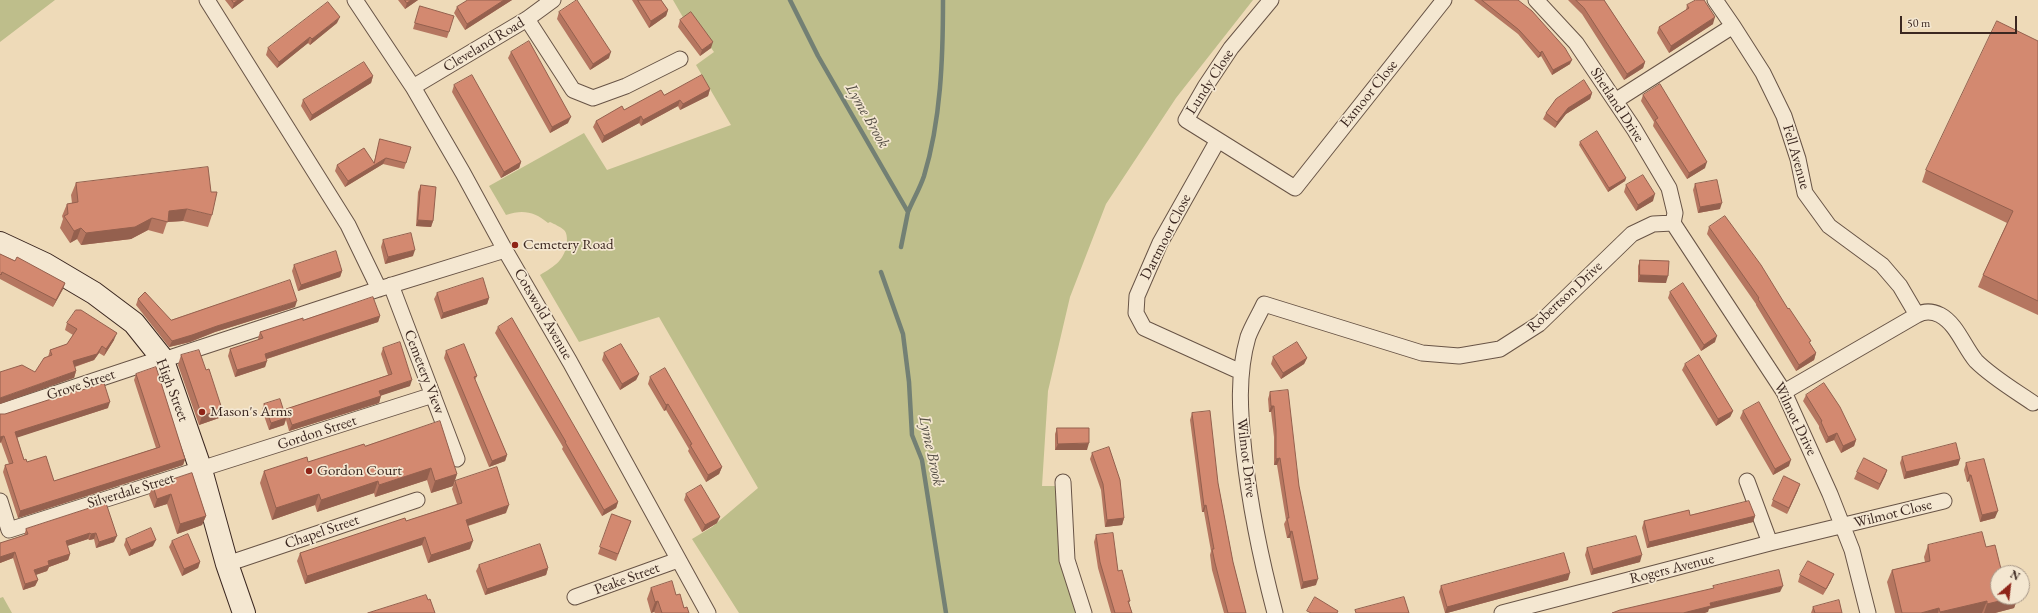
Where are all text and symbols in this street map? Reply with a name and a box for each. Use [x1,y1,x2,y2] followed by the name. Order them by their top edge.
[1902,8,2019,34] scale bar
[440,14,528,76] street label: Cleveland Road
[1907,15,1930,31] text: 50 m
[1182,46,1238,118] street label: Lundy Close
[1336,57,1402,131] street label: Exmoor Close
[1586,64,1648,146] street label: Shetland Drive
[841,80,893,152] water label: Lyme Brook
[1778,123,1814,191] street label: Fell Avenue
[1137,191,1195,283] street label: Dartmoor Close
[523,236,614,254] place label: Cemetery Road
[510,240,520,250] marker: Cemetery Road
[1524,257,1606,337] street label: Robertson Drive
[510,265,576,363] street label: Cotswold Avenue
[400,327,448,417] street label: Cemetery View
[152,356,192,424] street label: High Street
[44,365,118,405] street label: Grove Street
[1769,379,1821,459] street label: Wilmot Drive
[210,403,292,421] place label: Mason's Arms
[197,407,207,417] marker: Mason's Arms
[275,412,359,454] street label: Gordon Street
[914,414,948,488] water label: Lyme Brook
[1232,417,1260,499] street label: Wilmot Drive
[317,462,402,480] place label: Gordon Court
[304,466,314,476] marker: Gordon Court
[85,469,177,513] street label: Silverdale Street
[1852,496,1934,532] street label: Wilmot Close
[282,511,362,553] street label: Chapel Street
[1628,550,1716,588] street label: Rogers Avenue
[592,559,662,599] street label: Peake Street
[1990,565,2030,605] north arrow
[2008,567,2022,584] text: N

